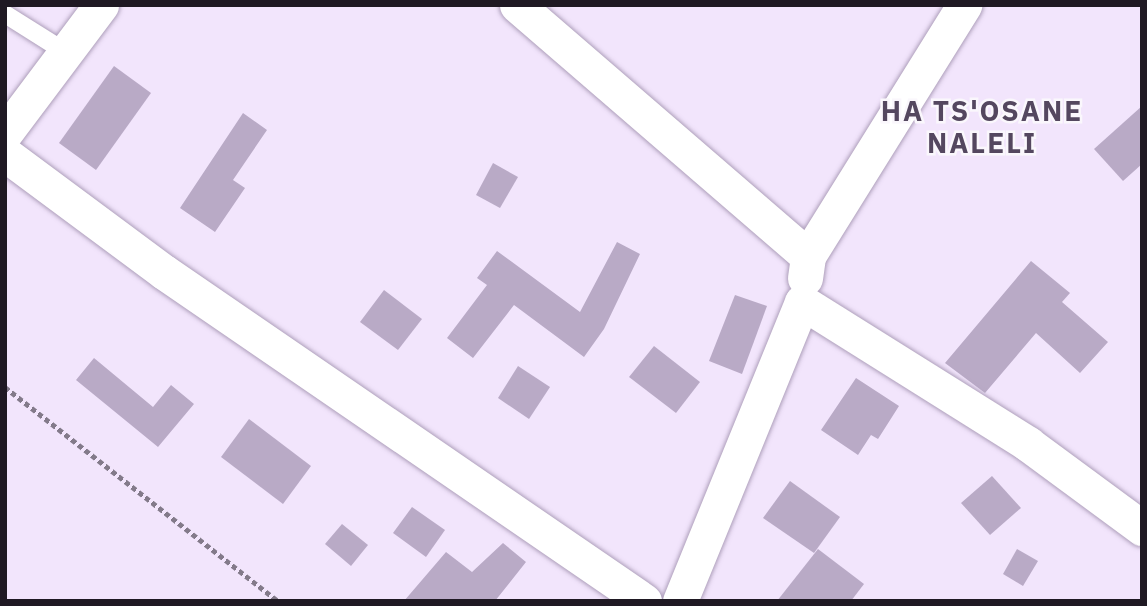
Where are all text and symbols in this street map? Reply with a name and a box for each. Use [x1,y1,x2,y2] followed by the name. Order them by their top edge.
[882,94,1082,160] district label: HA TS'OSANE NALELI

